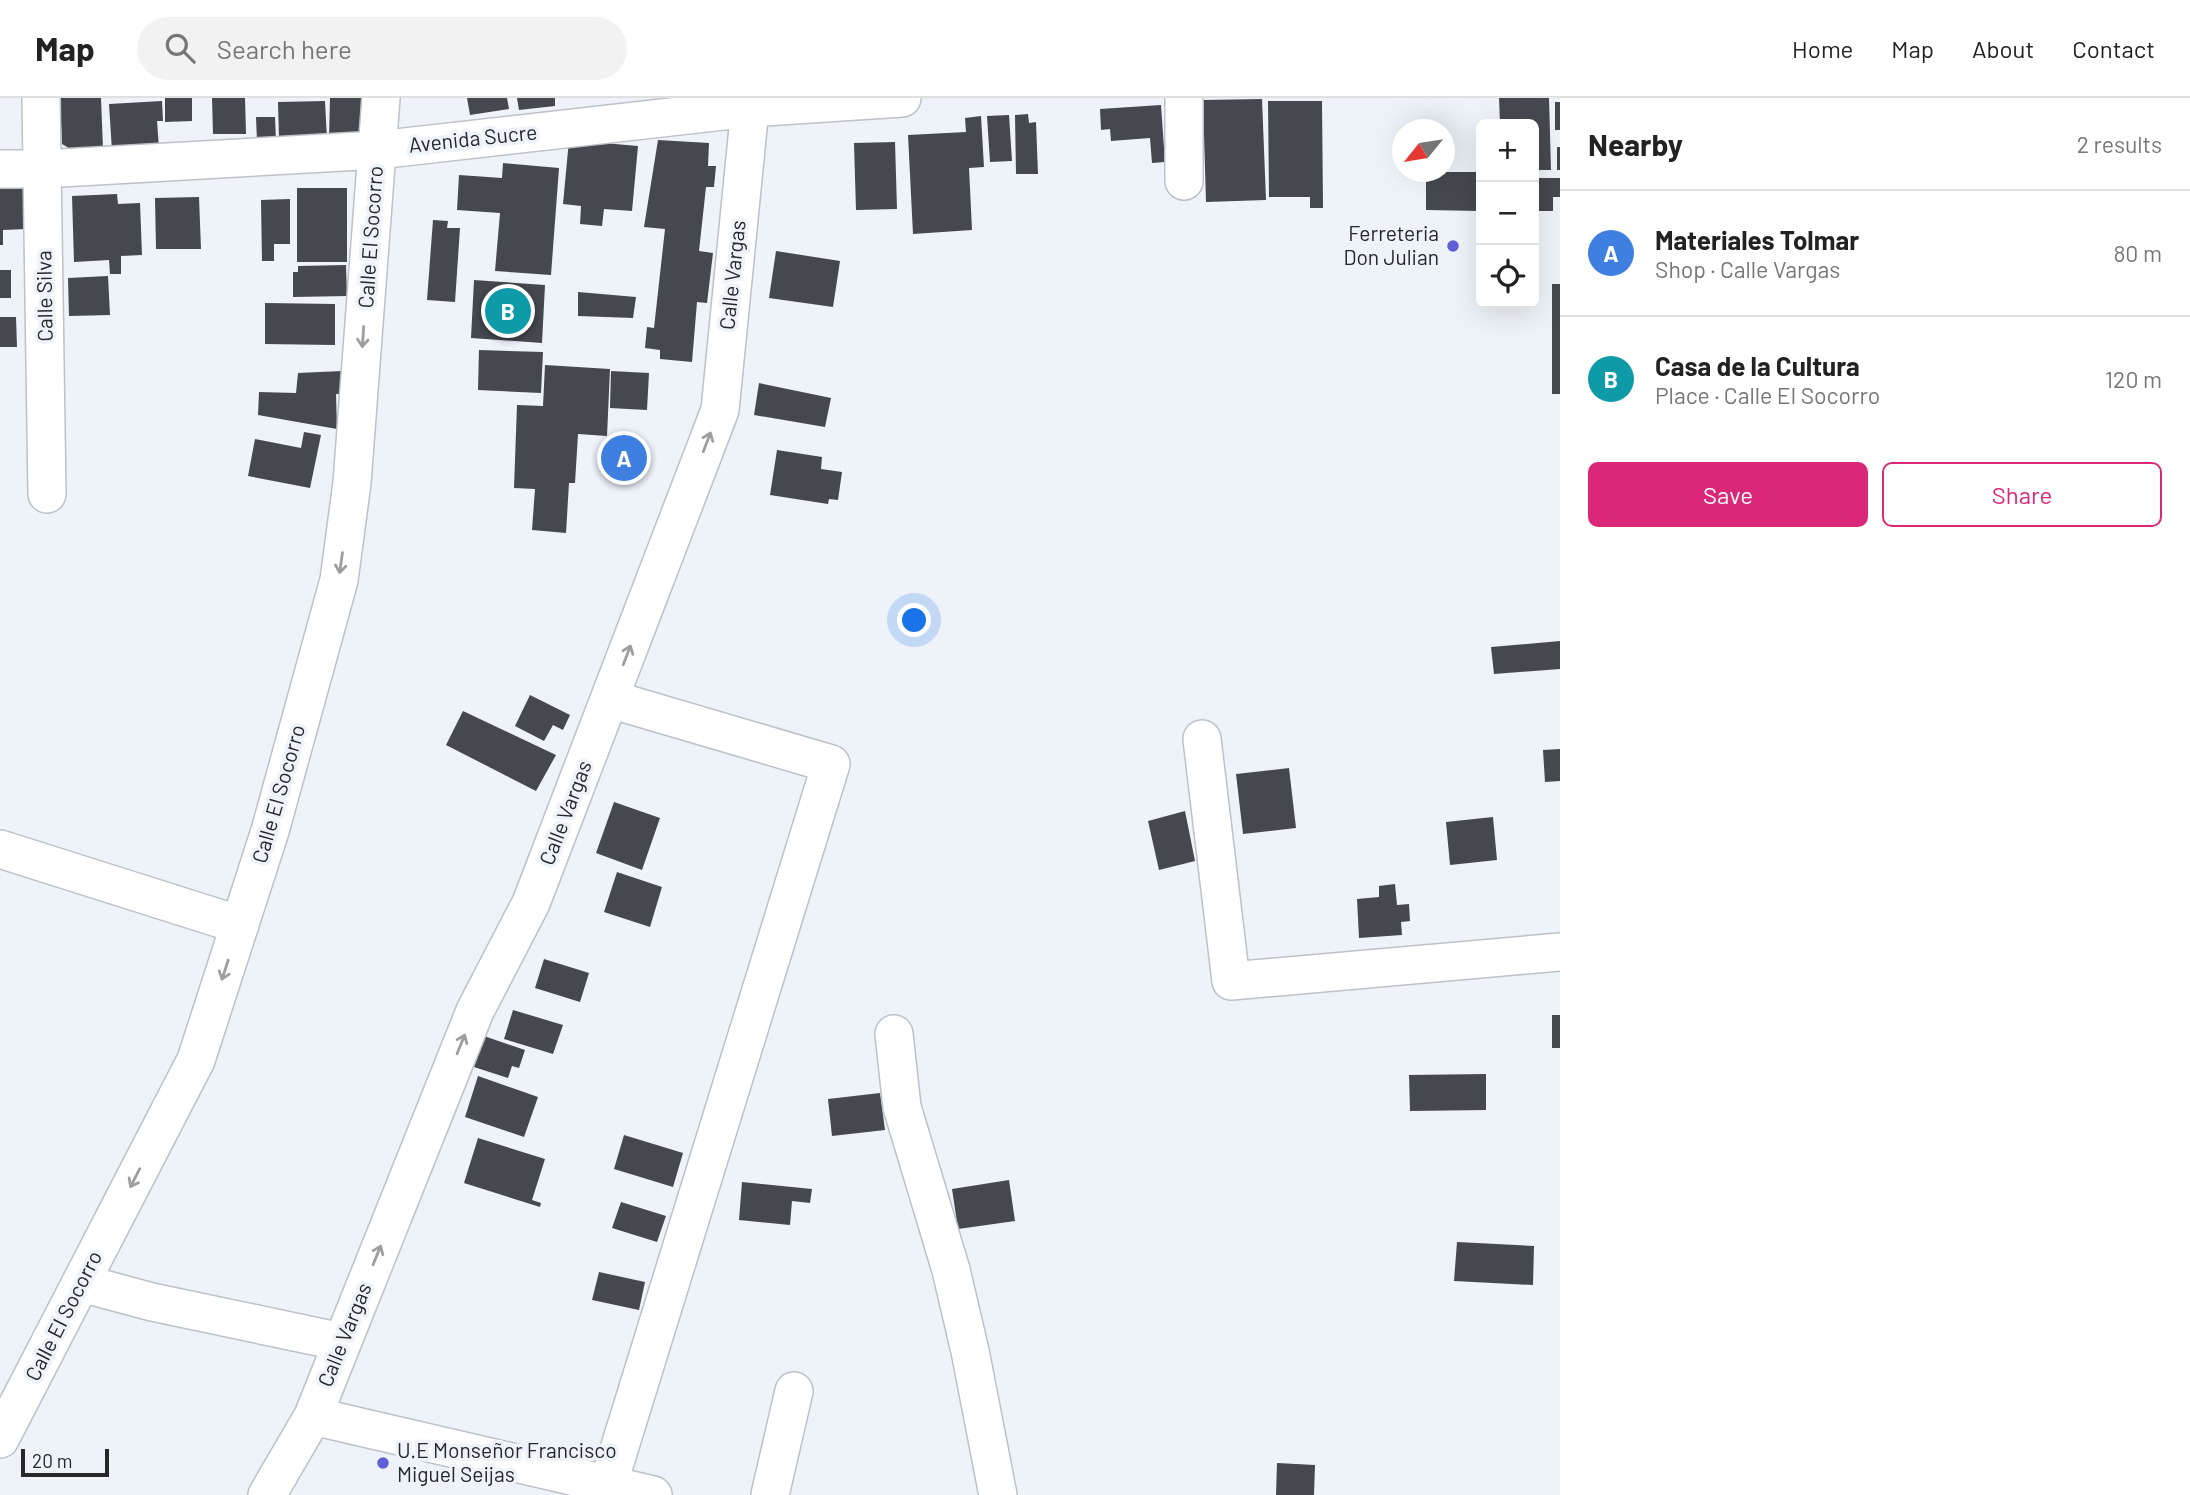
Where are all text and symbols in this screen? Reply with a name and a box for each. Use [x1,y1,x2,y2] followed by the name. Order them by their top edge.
[137,17,627,80] search box
[35,28,95,68] text: Map
[161,29,199,67] icon: search
[217,33,352,64] text: Search here
[1792,34,1853,63] text: Home
[1891,34,1934,63] text: Map
[1972,34,2034,63] text: About
[2072,34,2155,63] text: Contact
[407,118,538,157] street label: Avenida Sucre
[1392,119,1455,182] north arrow
[1476,119,1539,308] map controls
[1476,119,1539,182] button: +
[1588,126,1683,162] text: Nearby
[2077,130,2162,158] text: 2 results
[352,165,387,309] street label: Calle El Socorro
[1476,182,1539,245] button: −
[713,219,750,331] street label: Calle Vargas
[1343,220,1439,269] place label: Ferreteria Don Julian
[1655,224,1859,255] text: Materiales Tolmar
[1445,238,1461,254] marker: Ferreteria Don Julian
[1603,239,1619,267] text: A
[2113,239,2162,267] text: 80 m
[1476,245,1539,308] button: locate
[30,250,57,342] street label: Calle Silva
[1655,255,1840,283] text: Shop · Calle Vargas
[485,285,531,337] pin: B
[357,325,370,348] one-way arrow
[1655,350,1860,381] text: Casa de la Cultura
[1604,365,1618,393] text: B
[2105,365,2162,393] text: 120 m
[1655,381,1880,409] text: Place · Calle El Socorro
[601,432,647,484] pin: A
[702,432,715,454] one-way arrow
[1588,462,1868,527] button: Save
[1882,462,2162,527] button: Share
[334,552,347,574] one-way arrow
[897,603,931,637] your location
[621,644,634,666] one-way arrow
[246,722,309,866] street label: Calle El Socorro
[533,757,596,868] street label: Calle Vargas
[218,959,230,981] one-way arrow
[456,1034,469,1056] one-way arrow
[127,1168,141,1188] one-way arrow
[371,1245,384,1267] one-way arrow
[19,1246,106,1385] street label: Calle El Socorro
[311,1279,376,1390] street label: Calle Vargas
[397,1437,617,1486] place label: U.E Monseñor Francisco Miguel Seijas
[21,1446,108,1478] scale bar
[32,1449,72,1472] text: 20 m
[375,1455,391,1471] marker: U.E Monseñor Francisco Miguel Seijas

